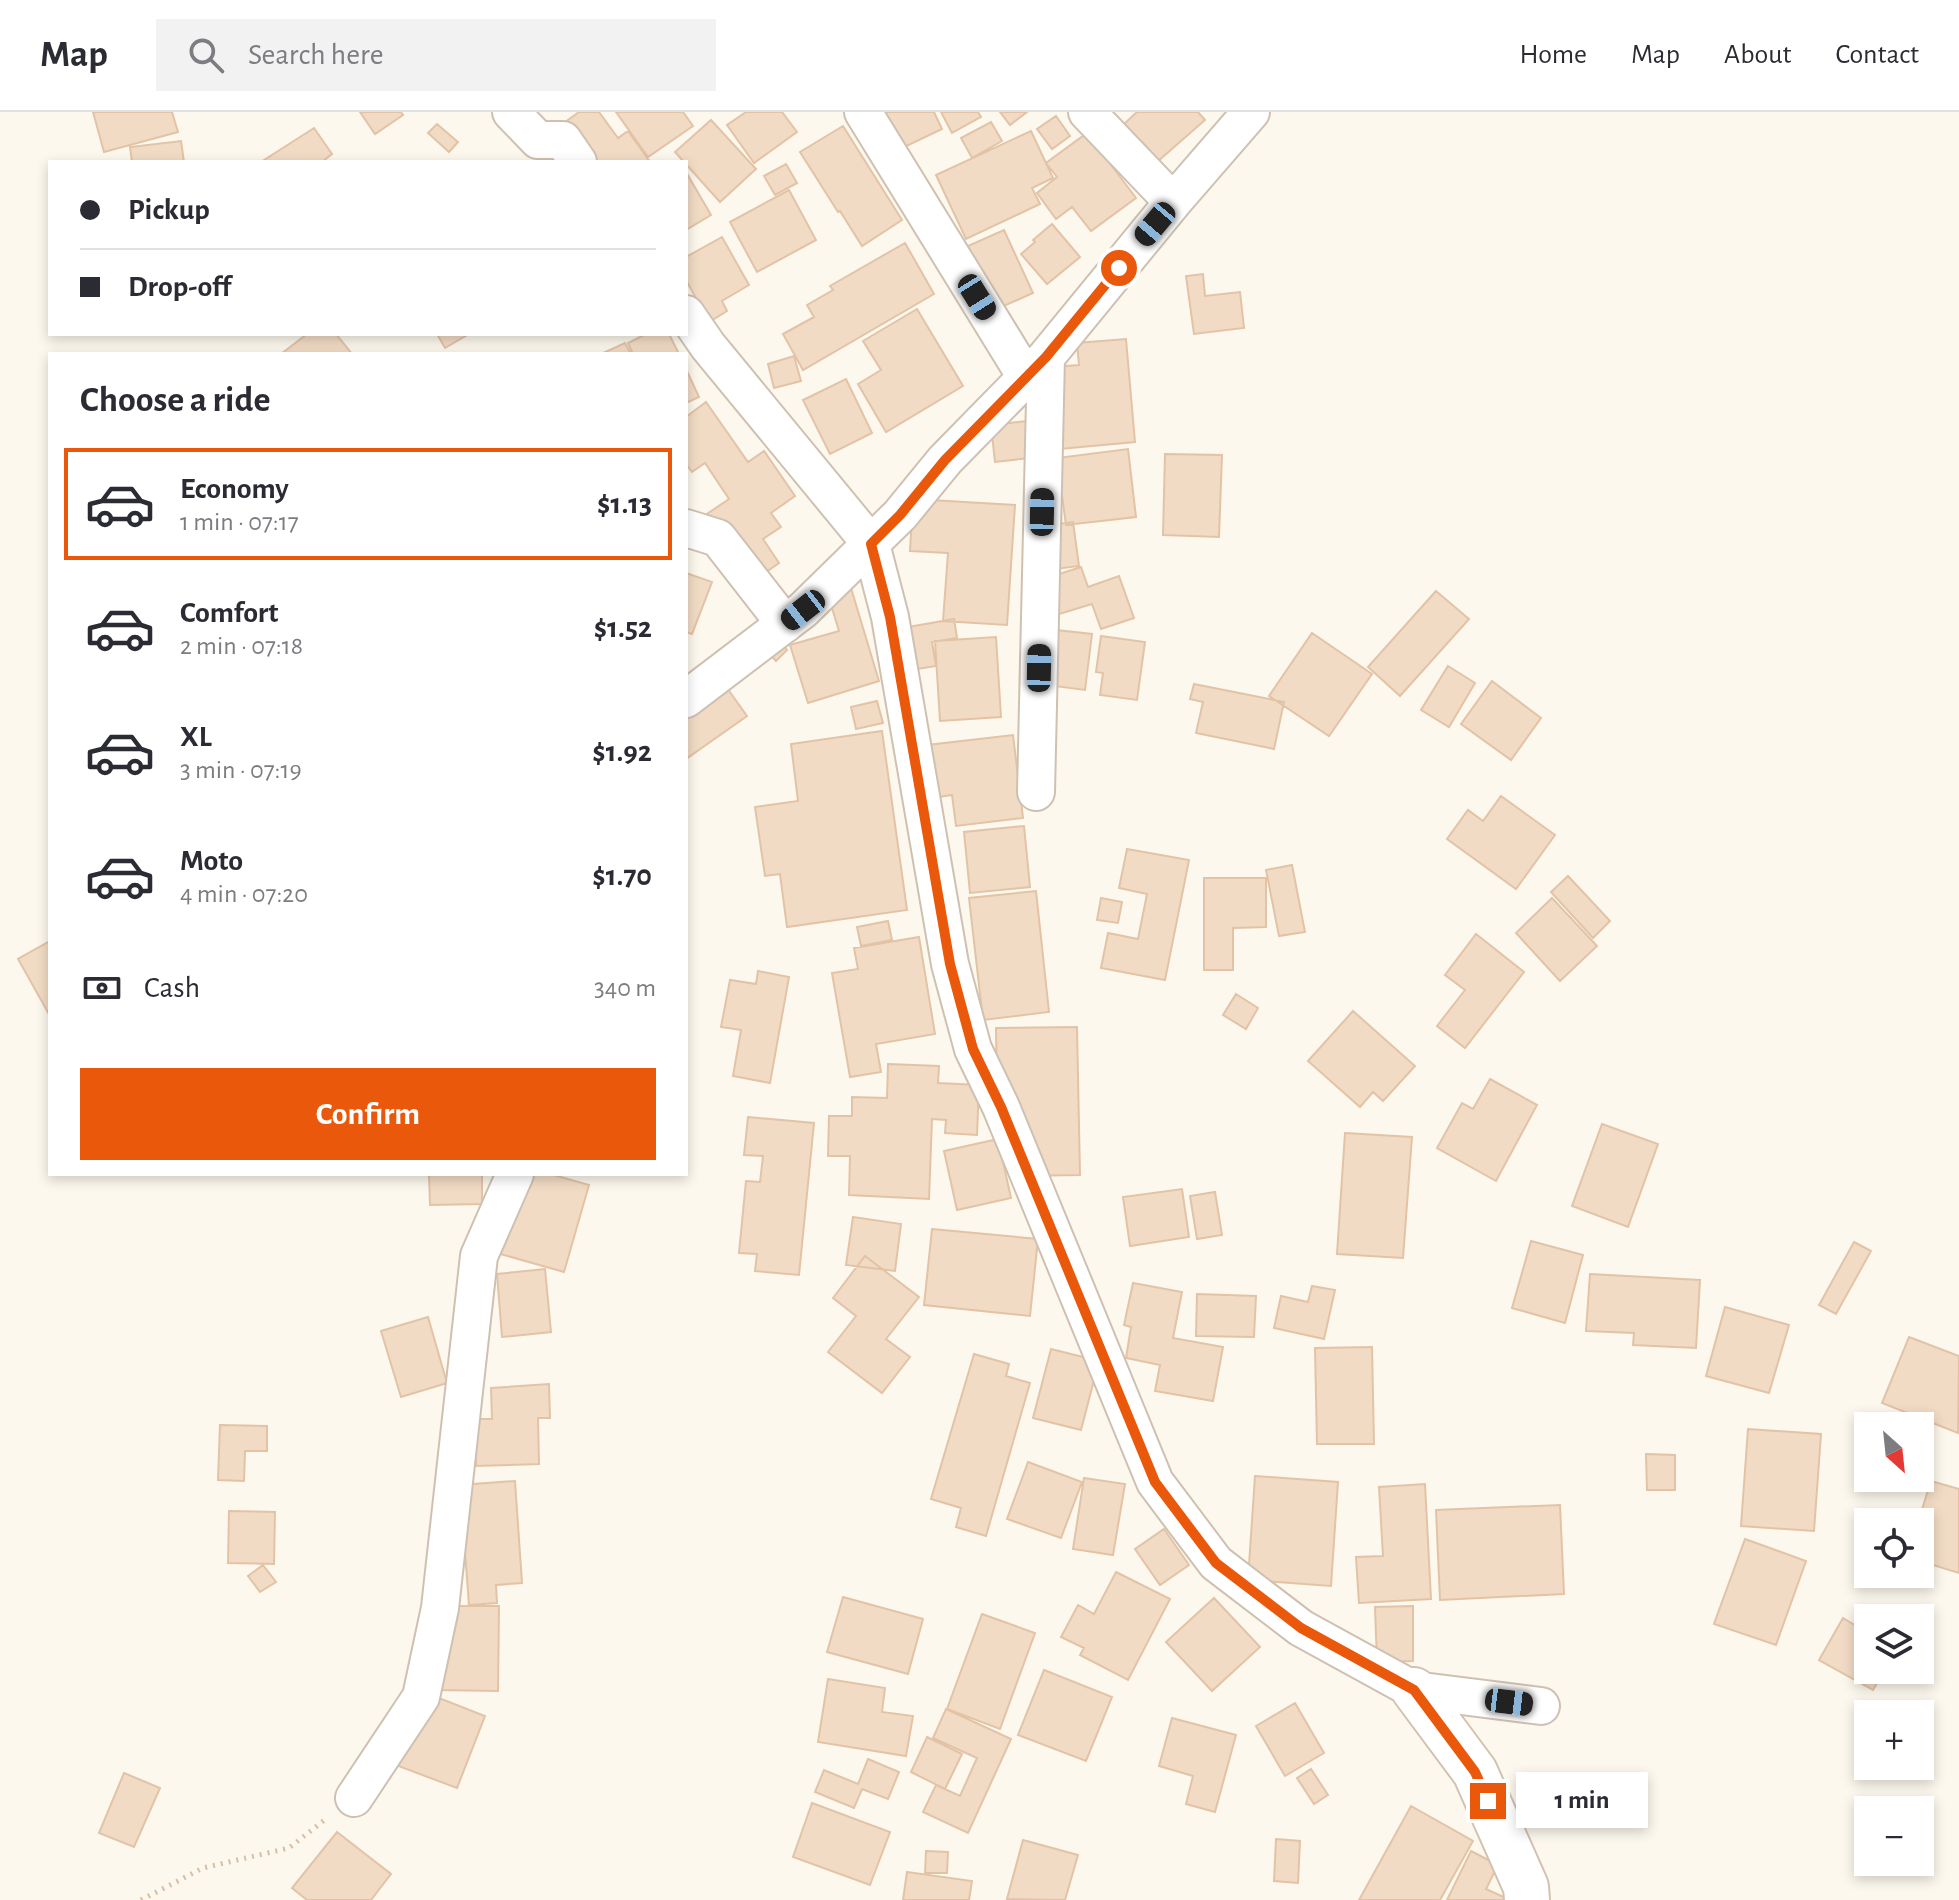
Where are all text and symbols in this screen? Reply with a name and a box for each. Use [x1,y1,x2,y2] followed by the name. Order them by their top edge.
[156,19,716,91] search box
[184,33,228,77] icon: search
[40,36,108,74] text: Map
[248,40,384,70] text: Search here
[1520,41,1587,69] text: Home
[1631,41,1680,69] text: Map
[1724,41,1792,69] text: About
[1836,41,1919,69] text: Contact
[128,195,210,225] text: Pickup
[1130,198,1180,250] car
[1101,250,1137,286] route start
[954,270,1000,324] car
[128,272,231,302] text: Drop-off
[80,382,270,418] text: Choose a ride
[84,468,156,540] icon: car
[180,474,289,504] text: Economy
[1030,488,1054,536] car
[597,489,652,519] text: $1.13
[180,509,299,535] text: 1 min · 07:17
[777,586,829,634] car
[84,592,156,664] icon: car
[180,598,279,628] text: Comfort
[594,613,652,643] text: $1.52
[180,633,303,659] text: 2 min · 07:18
[1027,644,1051,692] car
[84,716,156,788] icon: car
[180,722,212,752] text: XL
[592,737,652,767] text: $1.92
[180,757,302,783] text: 3 min · 07:19
[84,840,156,912] icon: car
[180,846,243,876] text: Moto
[592,861,652,891] text: $1.70
[180,881,308,907] text: 4 min · 07:20
[80,966,124,1010] icon: cash
[144,973,200,1003] text: Cash
[594,975,656,1001] text: 340 m
[80,1068,656,1160] button: Confirm
[1854,1412,1934,1492] north arrow
[1854,1412,1934,1876] map controls
[1854,1508,1934,1588] button: locate
[1854,1604,1934,1684] button: layers
[1484,1687,1534,1717] car
[1854,1700,1934,1780] button: +
[1516,1773,1648,1829] callout: 1 min
[1470,1783,1506,1819] route end
[1555,1787,1609,1813] text: 1 min
[1854,1796,1934,1876] button: −

